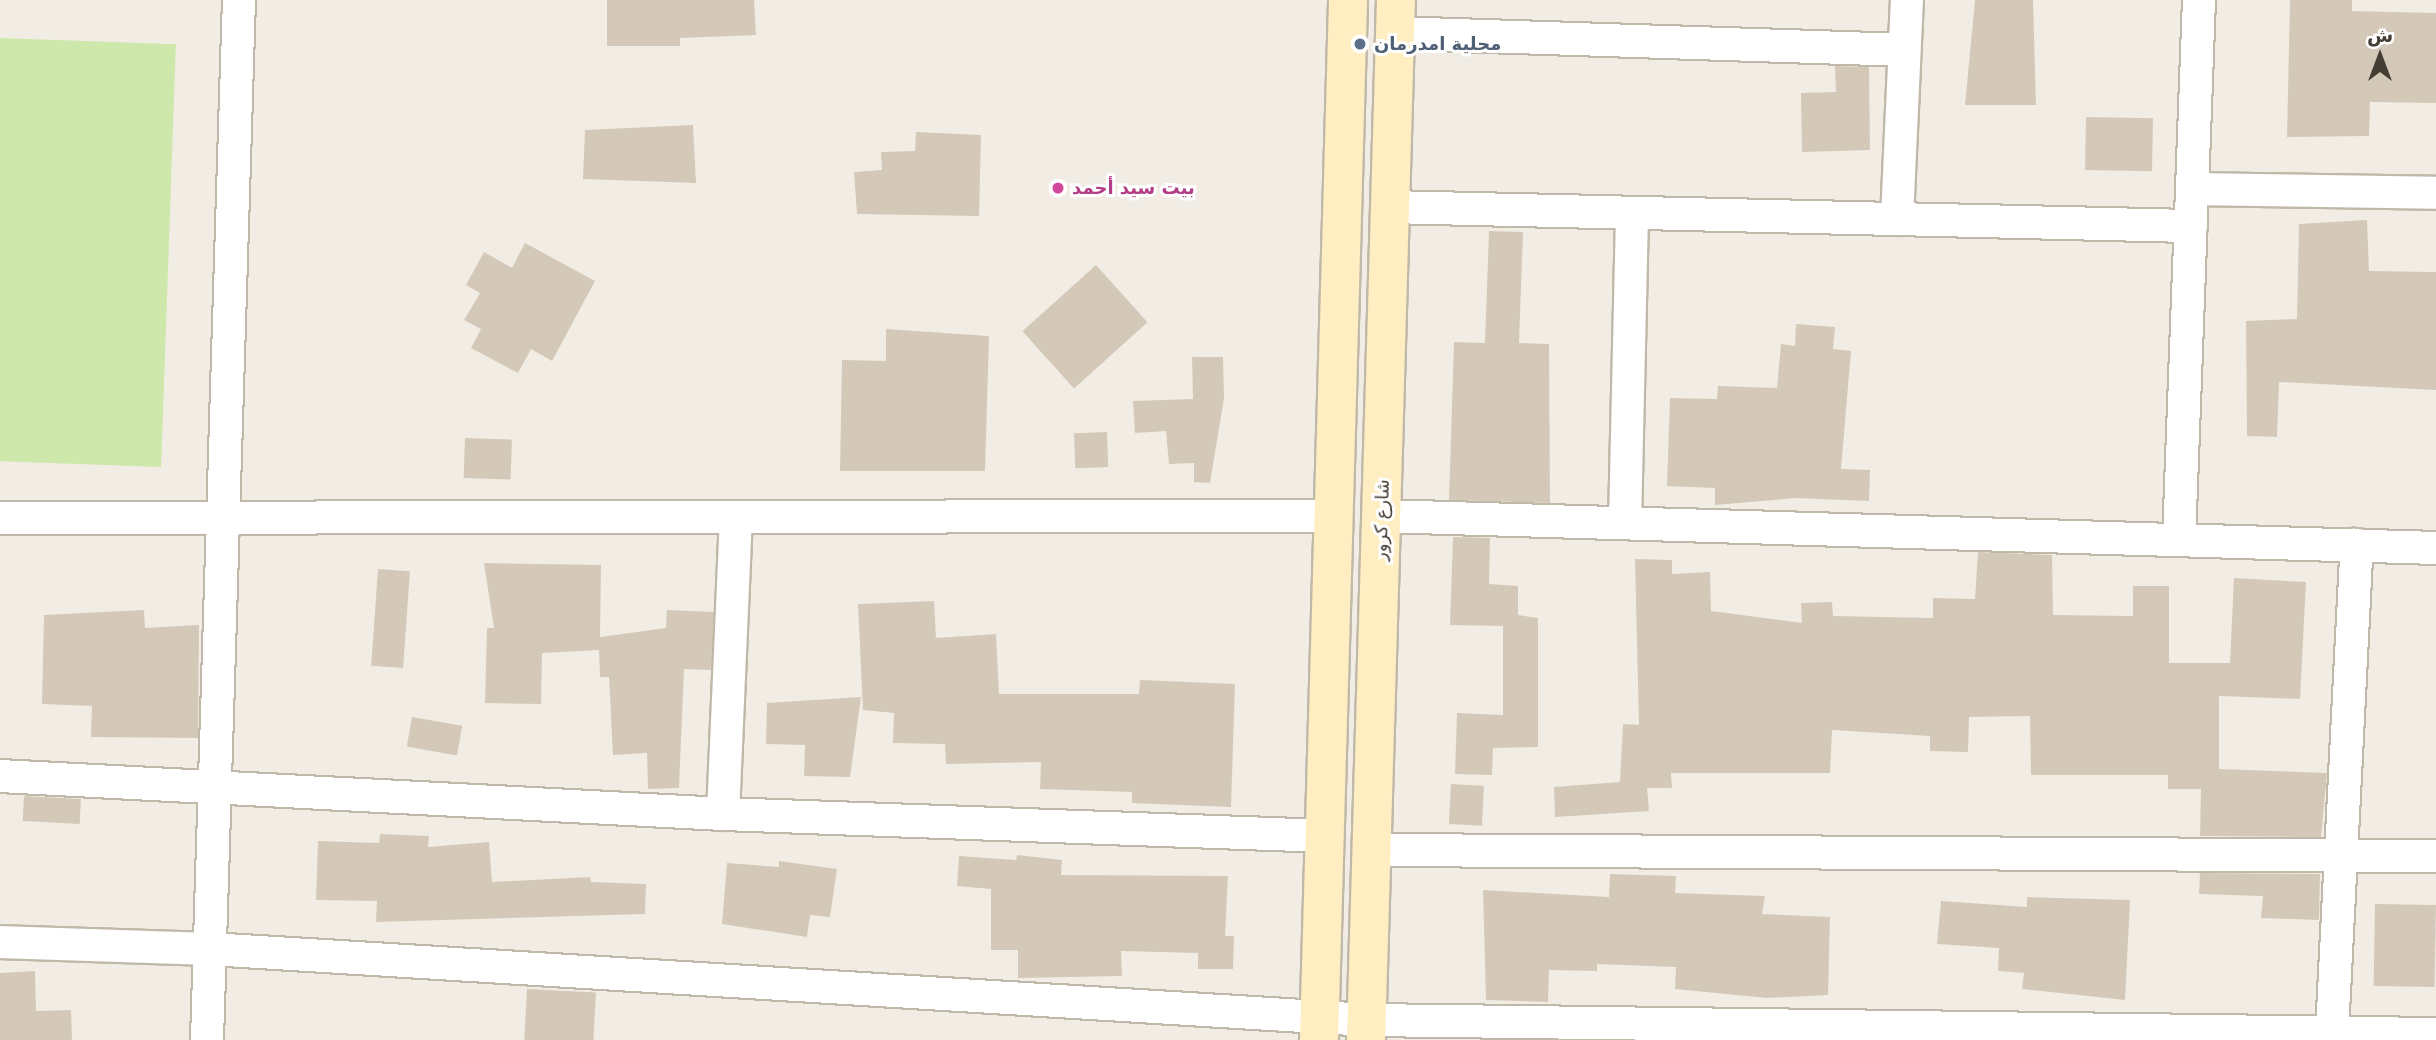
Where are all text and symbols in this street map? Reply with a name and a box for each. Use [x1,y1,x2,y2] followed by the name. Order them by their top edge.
[2345,21,2415,91] north arrow
[2367,24,2393,46] text: ش
[1374,33,1501,55] place label: محلية امدرمان
[1352,36,1368,52] marker: محلية امدرمان
[1072,177,1195,199] place label: بيت سيد أحمد
[1050,180,1066,196] marker: بيت سيد أحمد
[1370,479,1394,561] street label: شارع كرور

